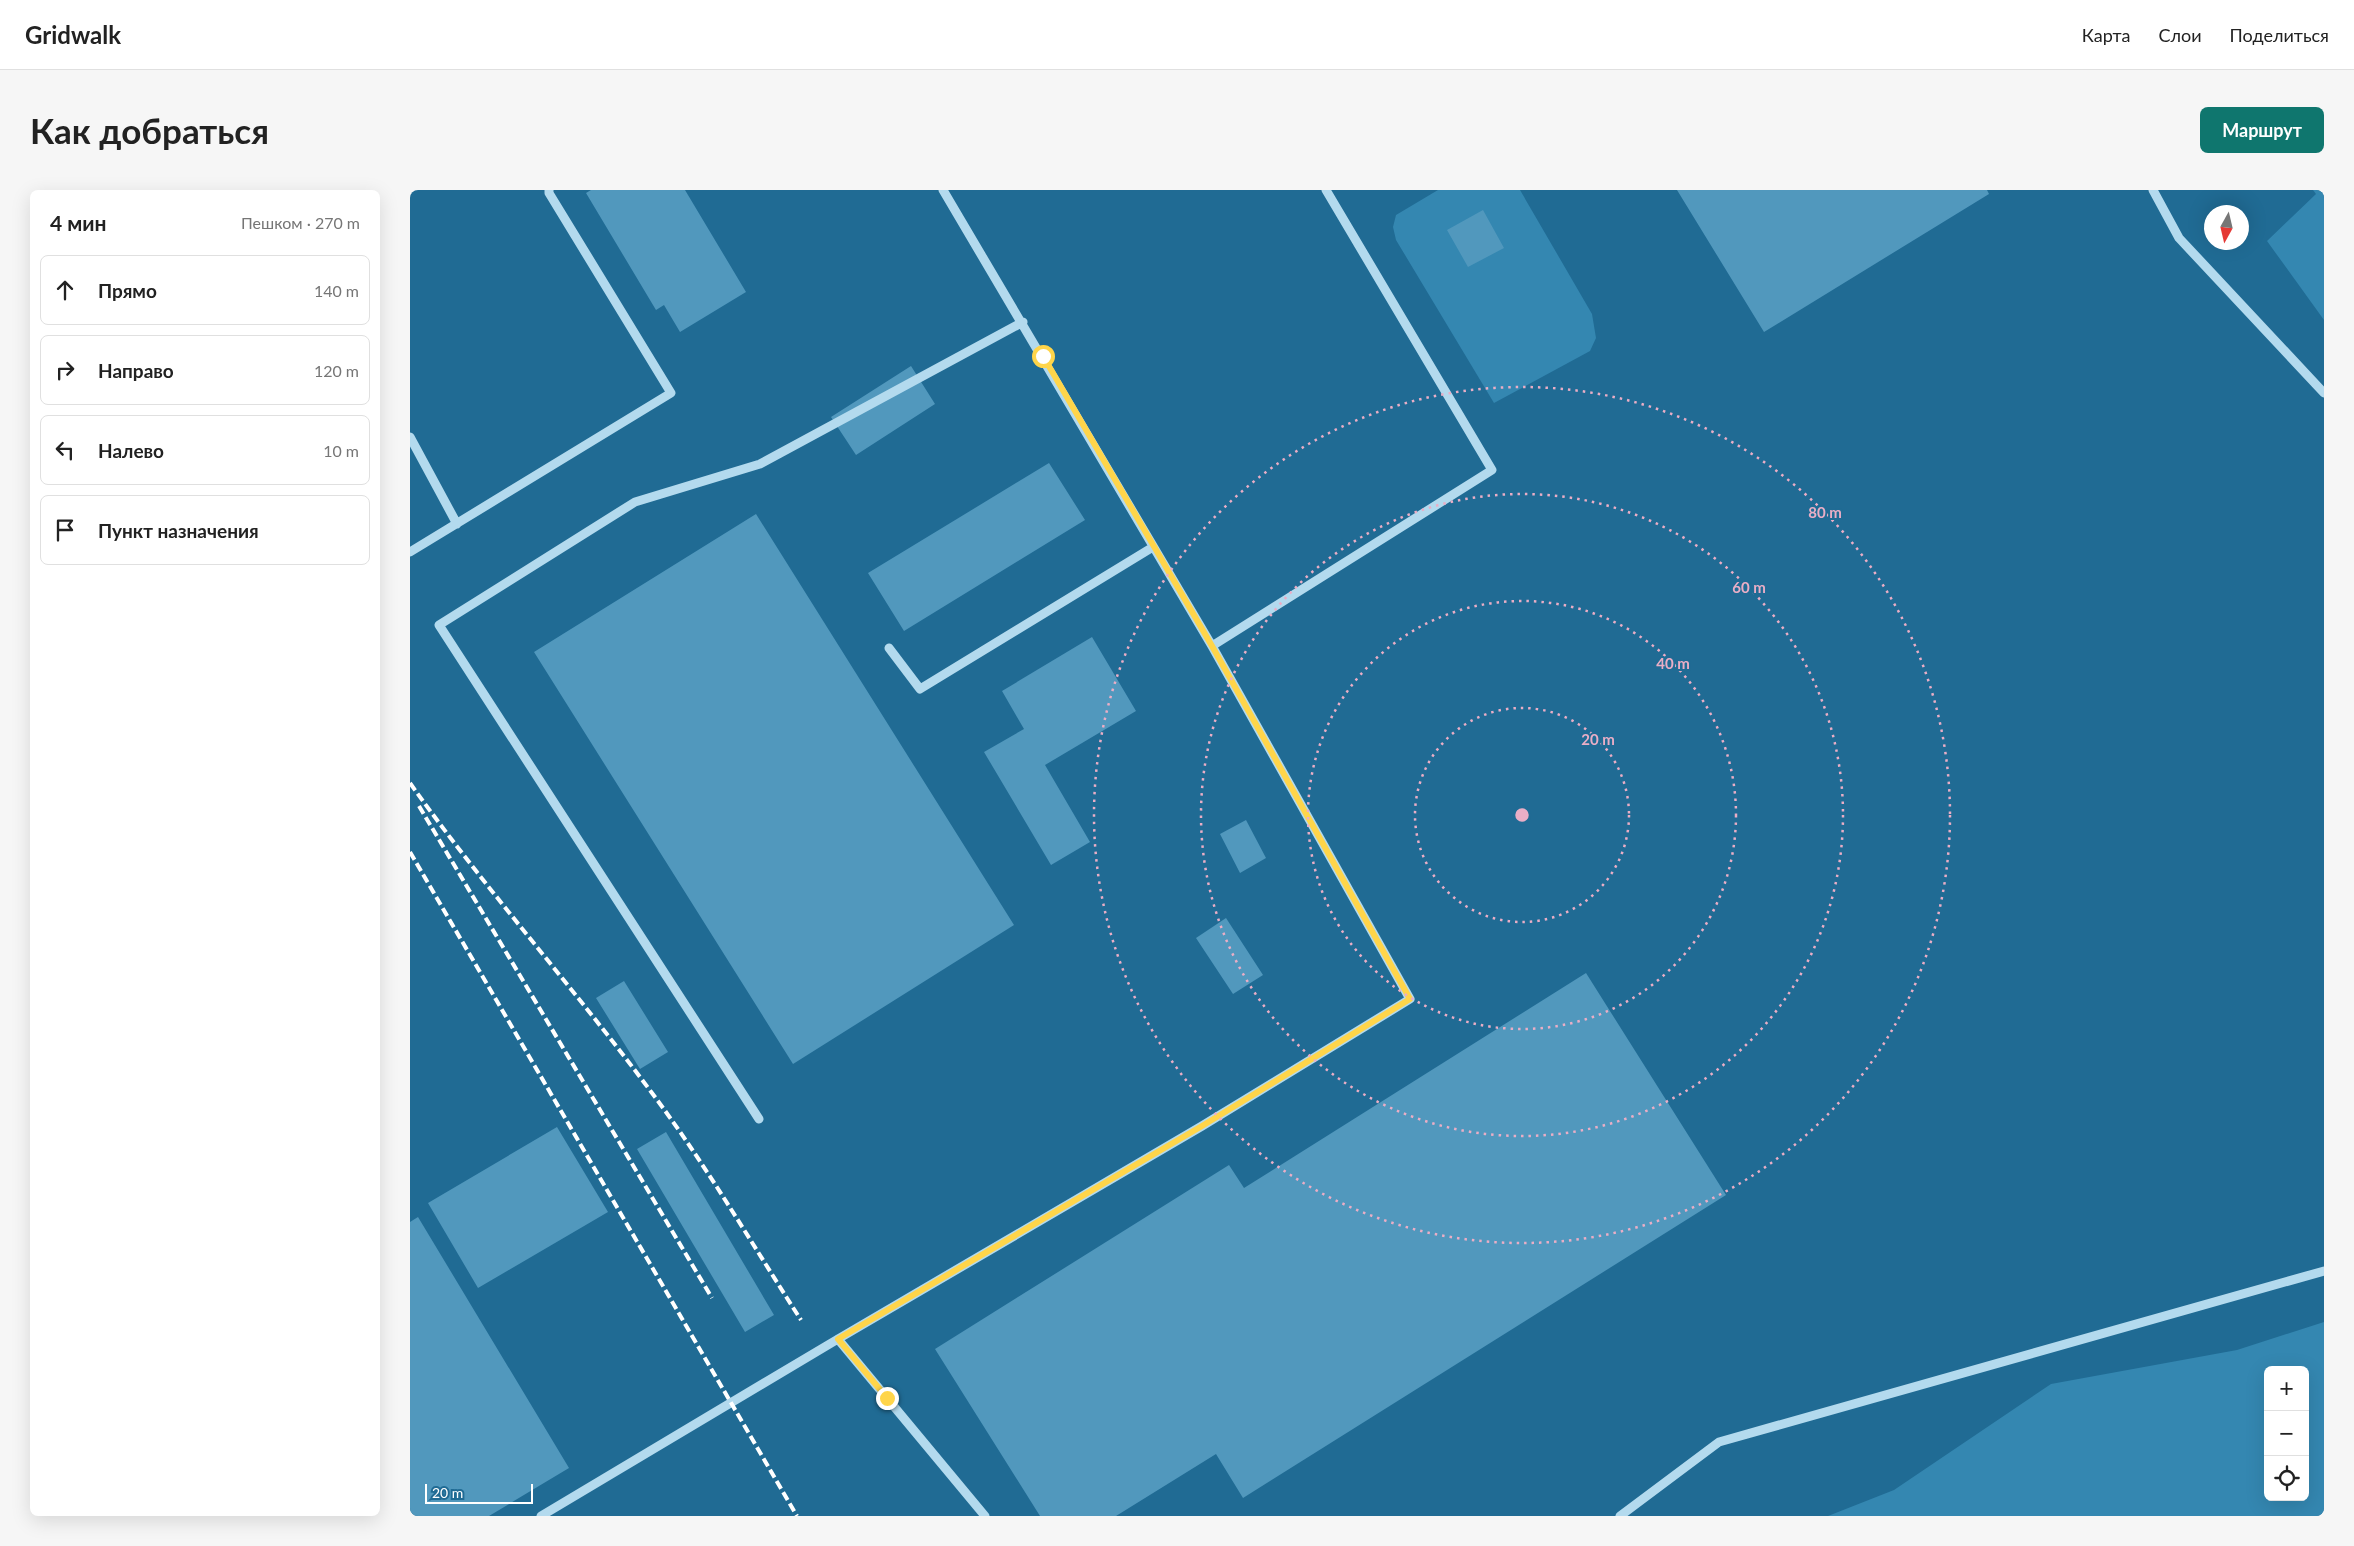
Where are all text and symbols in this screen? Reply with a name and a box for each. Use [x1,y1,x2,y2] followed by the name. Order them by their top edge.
[25,20,121,49] text: Gridwalk
[2082,24,2130,46] text: Карта
[2158,24,2202,46] text: Слои
[2230,24,2329,46] text: Поделиться
[2200,107,2324,153] button: Маршрут
[30,109,269,151] text: Как добраться
[2204,205,2249,250] north arrow
[50,210,107,235] text: 4 мин
[241,213,360,232] text: Пешком · 270 m
[51,276,79,304] icon: ahead
[98,279,157,302] text: Прямо
[314,281,359,300] text: 140 m
[1032,345,1055,368] route start
[51,356,79,384] icon: right
[98,359,174,382] text: Направо
[314,361,359,380] text: 120 m
[51,436,79,464] icon: left
[98,439,164,462] text: Налево
[323,441,359,460] text: 10 m
[1808,503,1842,521] text: 80 m
[51,516,79,544] icon: arrive
[98,519,259,542] text: Пункт назначения
[1732,578,1766,596] text: 60 m
[1656,654,1690,672] text: 40 m
[1581,730,1615,748] text: 20 m
[1513,806,1531,824] centre of rings
[2264,1366,2309,1501] map controls
[2264,1366,2309,1411] button: +
[876,1387,899,1410] route end
[2264,1411,2309,1456] button: −
[2264,1456,2309,1501] button: locate
[425,1481,532,1504] scale bar
[432,1484,463,1501] text: 20 m

